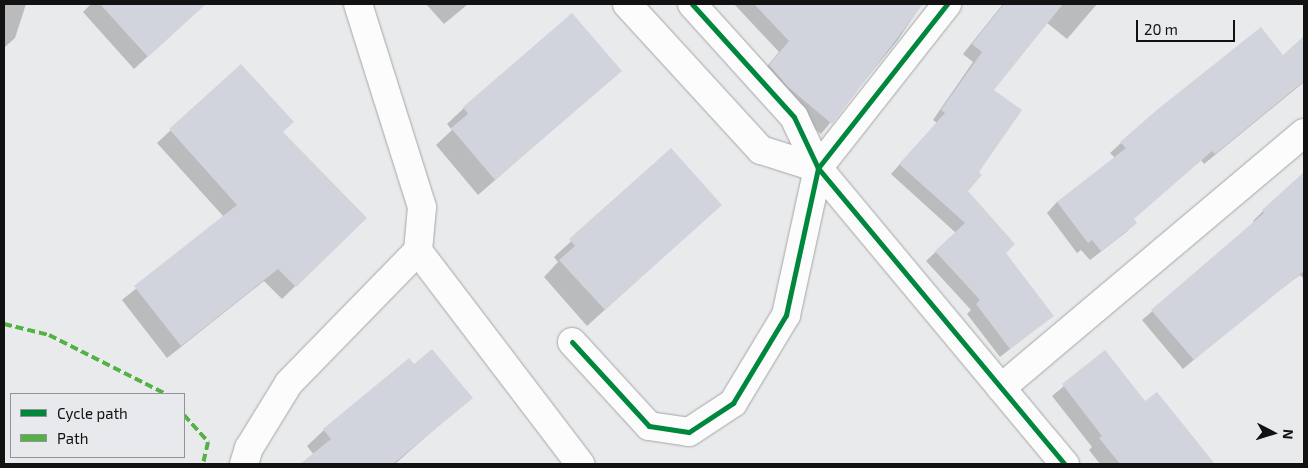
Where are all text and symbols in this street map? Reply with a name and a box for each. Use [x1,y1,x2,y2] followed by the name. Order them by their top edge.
[1138,10,1237,42] scale bar
[1144,20,1178,38] text: 20 m
[10,393,185,458] legend
[57,404,128,422] text: Cycle path
[1248,408,1298,458] north arrow
[57,429,88,447] text: Path
[1280,429,1297,440] text: N

